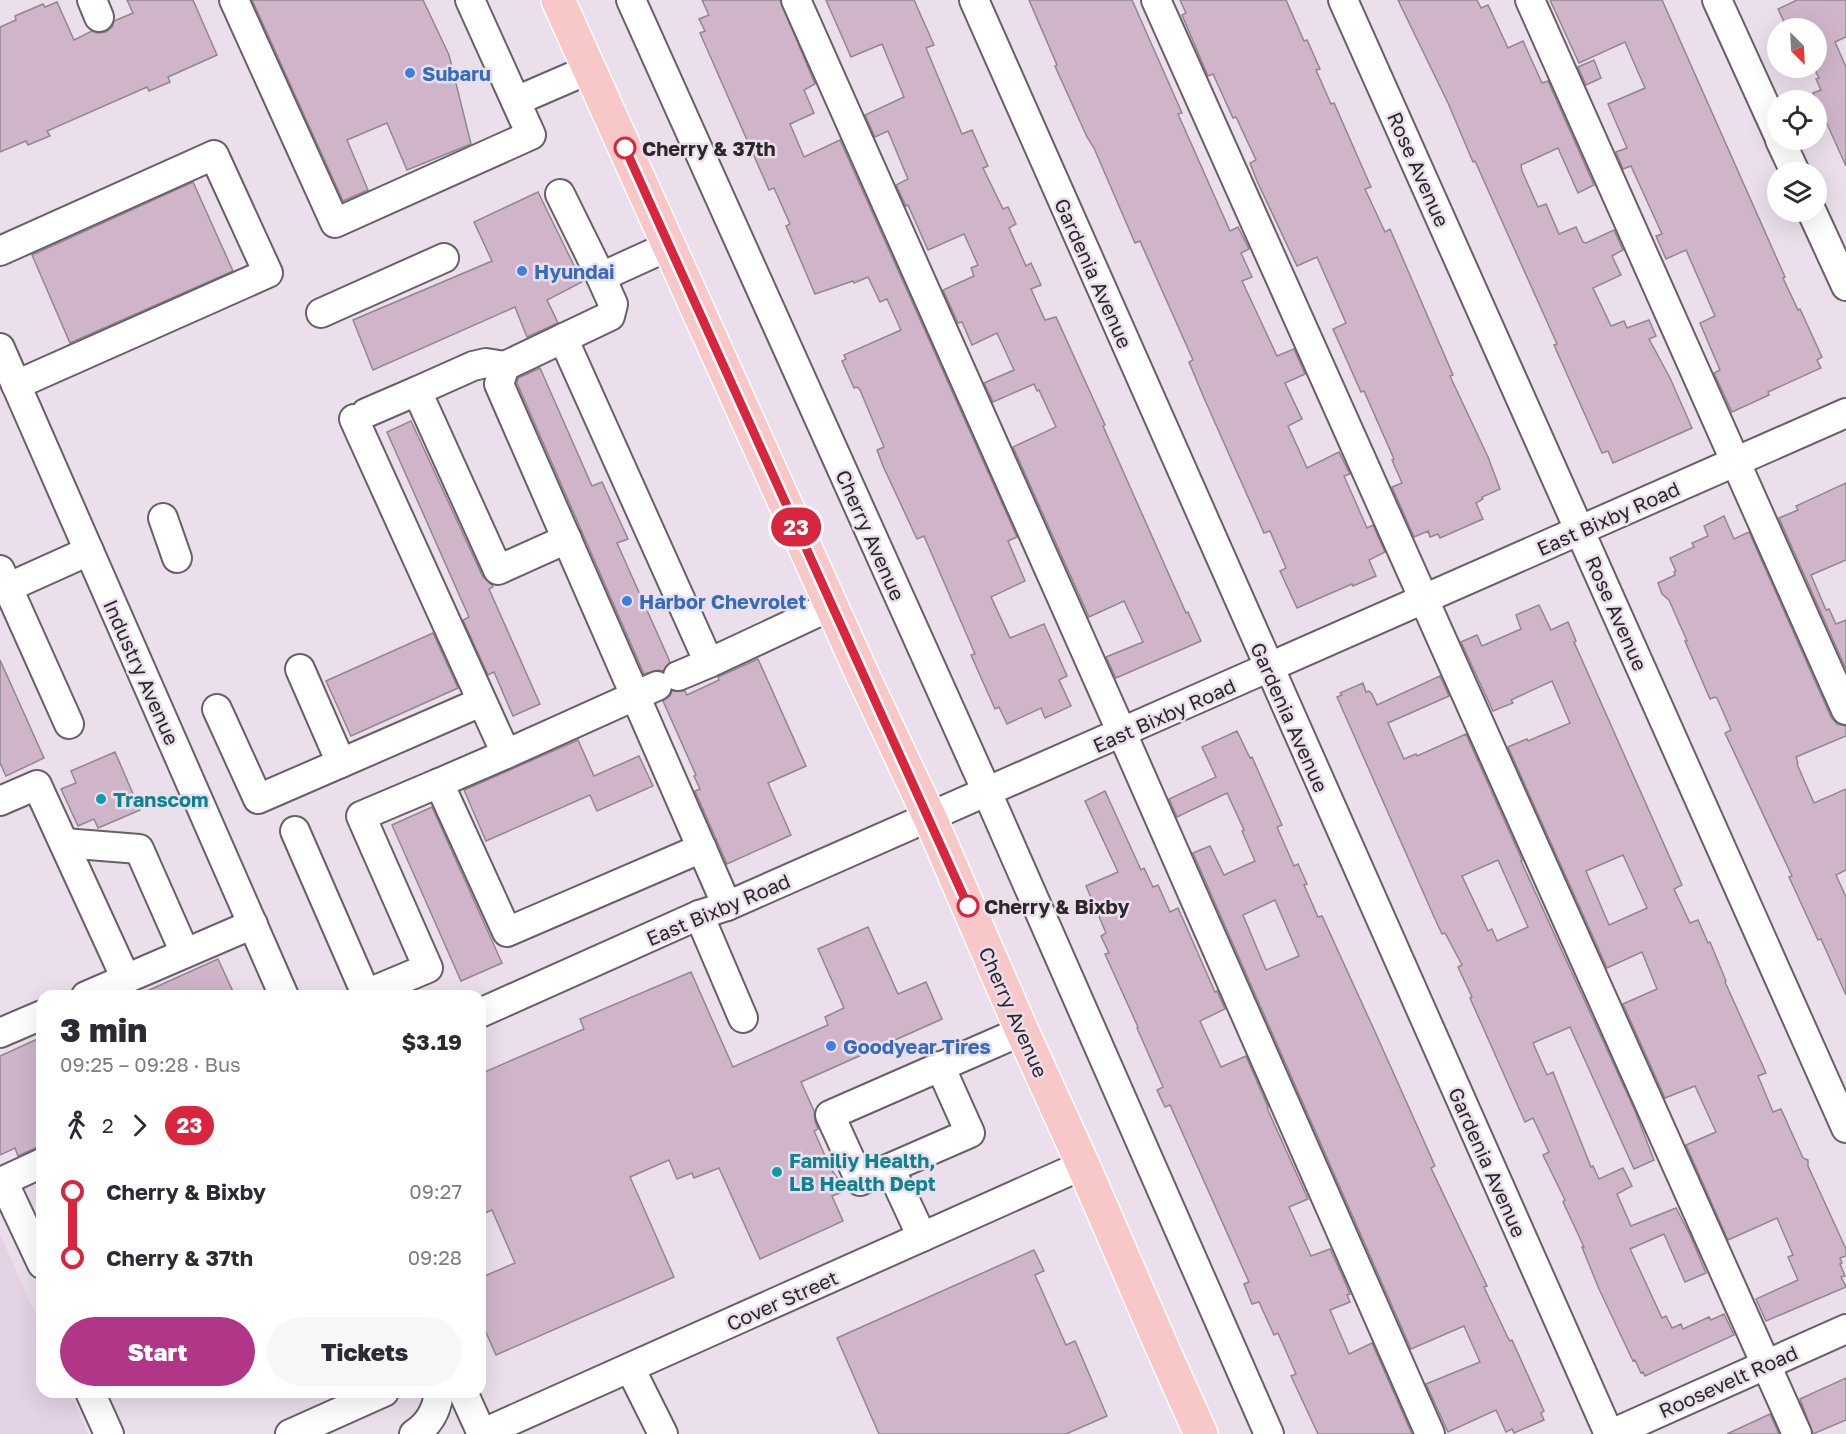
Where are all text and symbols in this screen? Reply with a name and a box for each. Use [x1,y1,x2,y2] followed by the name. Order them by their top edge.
[1767,18,1827,78] north arrow
[1767,18,1827,222] map controls
[422,61,491,85] place label: Subaru
[403,66,417,80] marker: Subaru
[1767,90,1827,150] button: locate
[1383,108,1455,230] street label: Rose Avenue
[642,136,776,160] place label: Cherry & 37th
[614,137,636,159] marker: Cherry & 37th
[1767,162,1827,222] button: layers
[1050,194,1138,352] street label: Gardenia Avenue
[534,259,615,283] place label: Hyundai
[515,264,529,278] marker: Hyundai
[831,466,911,604] street label: Cherry Avenue
[1533,476,1683,560] street label: East Bixby Road
[769,508,823,546] line badge: 23
[783,514,809,540] text: 23
[1581,552,1653,674] street label: Rose Avenue
[639,589,806,613] place label: Harbor Chevrolet
[620,594,634,608] marker: Harbor Chevrolet
[99,596,185,748] street label: Industry Avenue
[1246,638,1334,796] street label: Gardenia Avenue
[1089,673,1239,757] street label: East Bixby Road
[113,787,209,811] place label: Transcom
[94,792,108,806] marker: Transcom
[643,868,793,950] street label: East Bixby Road
[984,894,1129,918] place label: Cherry & Bixby
[957,895,979,917] marker: Cherry & Bixby
[974,943,1054,1081] street label: Cherry Avenue
[60,1010,147,1049] text: 3 min
[401,1028,462,1055] text: $3.19
[843,1034,991,1058] place label: Goodyear Tires
[824,1039,838,1053] marker: Goodyear Tires
[60,1052,241,1076] text: 09:25 – 09:28 · Bus
[1444,1083,1532,1241] street label: Gardenia Avenue
[60,1109,93,1142] icon: walk
[123,1109,156,1142] icon: forward
[177,1112,202,1138] text: 23
[102,1113,114,1137] text: 2
[789,1148,936,1195] place label: Familiy Health, LB Health Dept
[770,1165,784,1179] marker: Familiy Health, LB Health Dept
[106,1178,266,1205] text: Cherry & Bixby
[409,1179,462,1203] text: 09:27
[106,1244,253,1271] text: Cherry & 37th
[408,1245,462,1269] text: 09:28
[722,1265,842,1335] street label: Cover Street
[60,1317,255,1386] button: Start
[267,1317,462,1386] button: Tickets
[1655,1340,1801,1422] street label: Roosevelt Road

